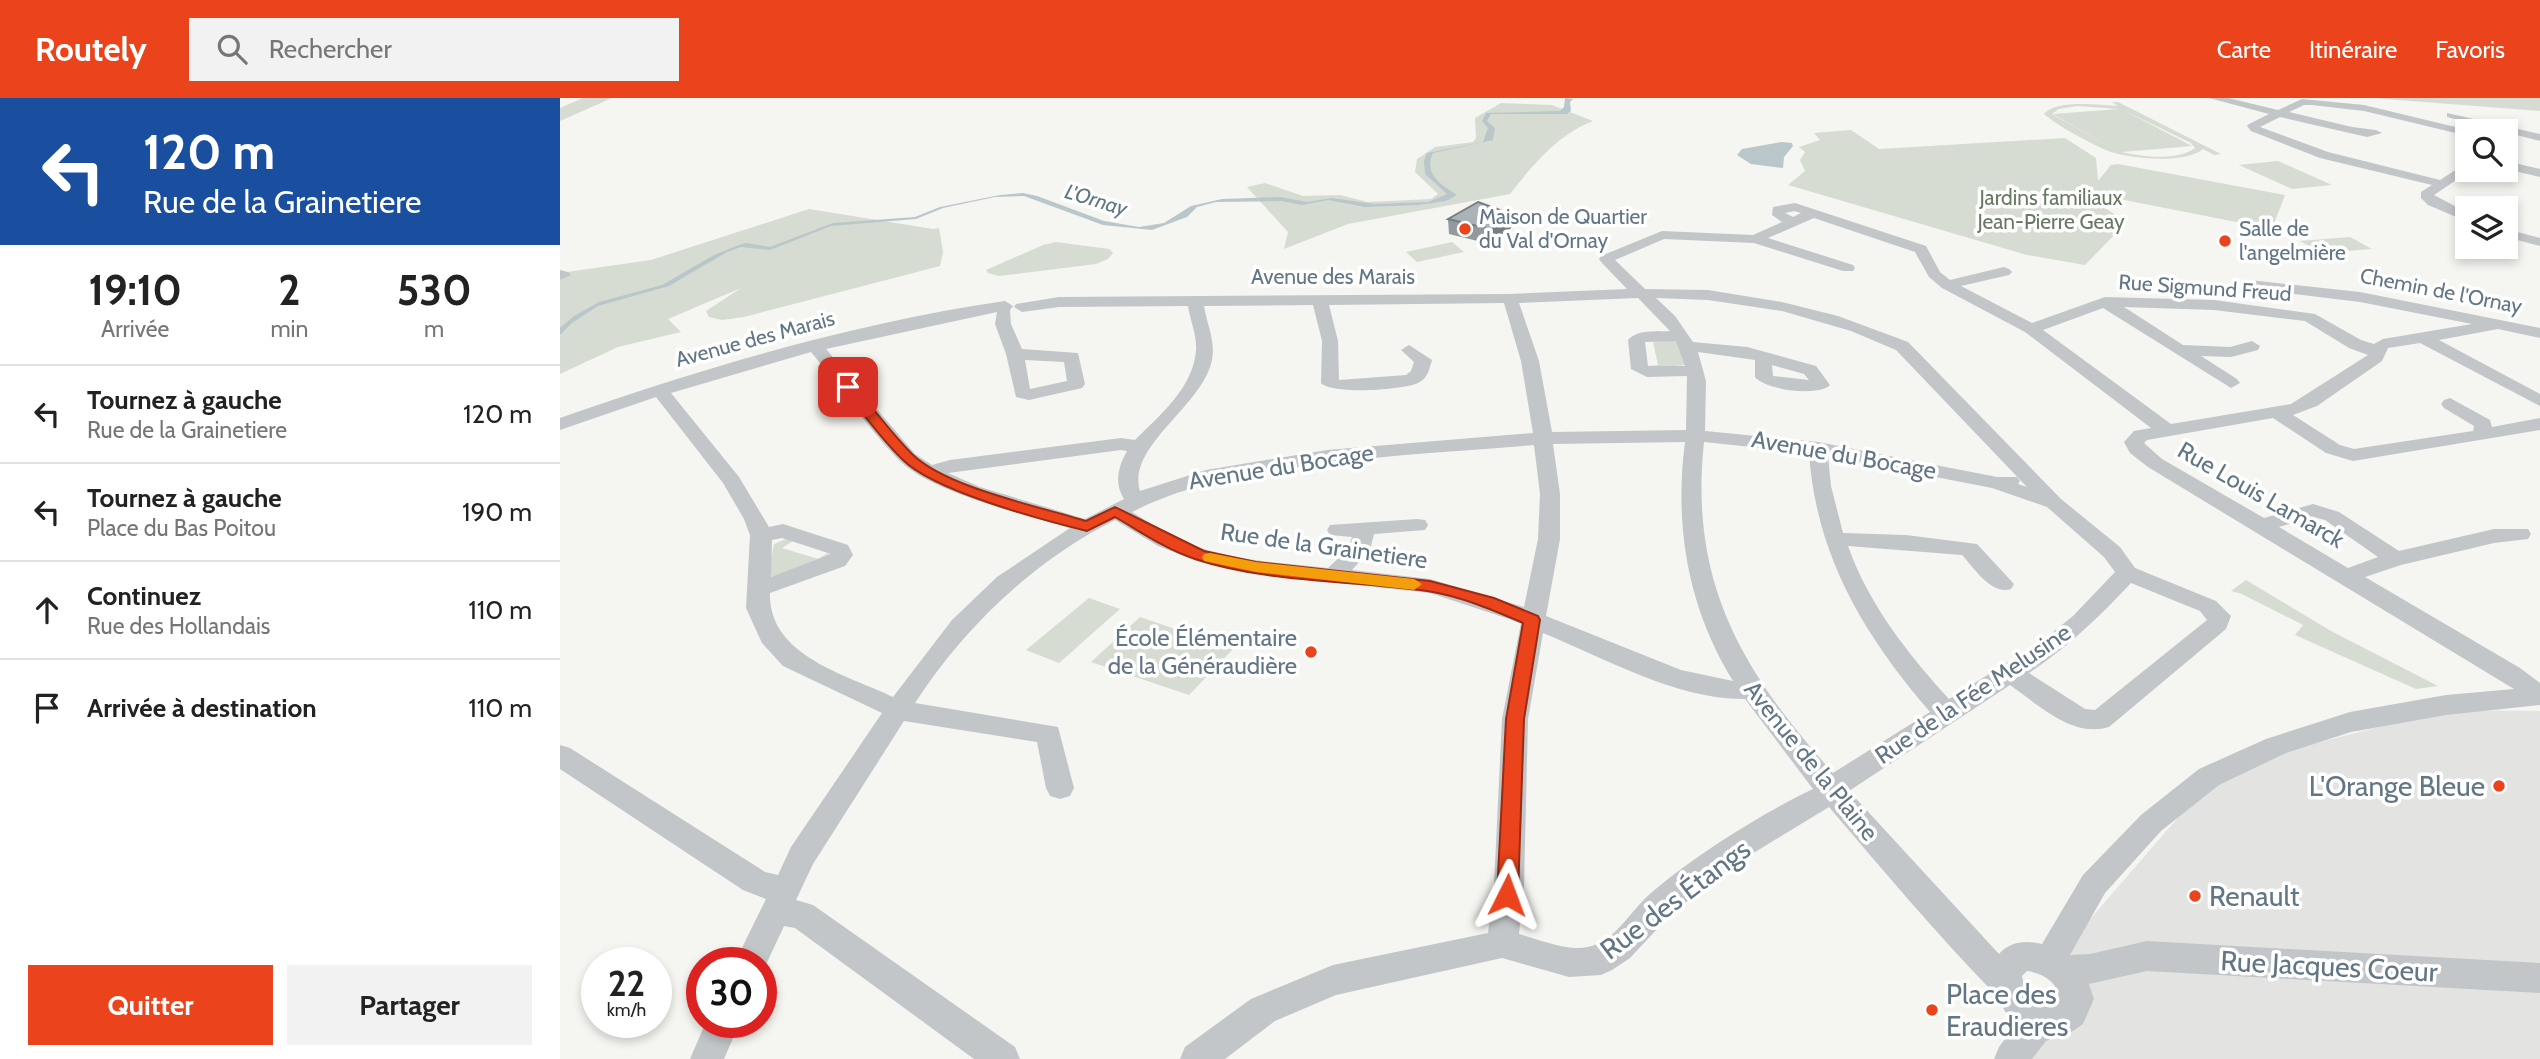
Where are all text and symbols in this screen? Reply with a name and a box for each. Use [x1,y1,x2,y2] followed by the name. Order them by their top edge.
[189,18,679,81] search box
[35,29,147,69] text: Routely
[213,30,251,68] icon: search
[269,33,392,65] text: Rechercher
[2217,35,2271,64] text: Carte
[2309,35,2397,64] text: Itinéraire
[2435,35,2505,64] text: Favoris
[2455,119,2518,259] map controls
[2455,119,2518,182] button: search
[143,122,275,181] text: 120 m
[28,126,119,217] icon: left
[1062,178,1132,221] water label: L'Ornay
[143,182,421,221] text: Rue de la Grainetiere
[1976,185,2125,234] park label: Jardins familiaux Jean-Pierre Geay
[2455,196,2518,259] button: layers
[1479,204,1647,253] place label: Maison de Quartier du Val d'Ornay
[2239,216,2346,265] place label: Salle de l'angelmière
[1457,221,1473,237] marker: Maison de Quartier du Val d'Ornay
[2217,233,2233,249] marker: Salle de l'angelmière
[2358,263,2525,319] street label: Chemin de l'Ornay
[88,264,182,316] text: 19:10
[278,264,300,316] text: 2
[397,264,472,316] text: 530
[1251,264,1415,289] street label: Avenue des Marais
[2118,269,2292,306] street label: Rue Sigmund Freud
[672,305,838,372] street label: Avenue des Marais
[101,315,169,343] text: Arrivée
[270,315,308,343] text: min
[424,315,444,343] text: m
[818,357,878,417] pin
[829,368,867,406] icon: arrive
[87,384,282,416] text: Tournez à gauche
[28,395,66,433] icon: left
[463,398,532,430] text: 120 m
[87,416,287,444] text: Rue de la Grainetiere
[1749,424,1939,485] street label: Avenue du Bocage
[2173,435,2350,554] street label: Rue Louis Lamarck
[1186,438,1376,495] street label: Avenue du Bocage
[87,482,282,514] text: Tournez à gauche
[28,493,66,531] icon: left
[462,496,532,528] text: 190 m
[87,514,276,542] text: Place du Bas Poitou
[1219,517,1429,574] street label: Rue de la Grainetiere
[87,580,201,612] text: Continuez
[28,591,66,629] icon: ahead
[468,594,532,626] text: 110 m
[87,612,270,640] text: Rue des Hollandais
[1869,617,2076,770] street label: Rue de la Fée Melusine
[1108,623,1297,680] place label: École Élémentaire de la Généraudière
[1303,644,1319,660] marker: École Élémentaire de la Généraudière
[1738,675,1885,846] street label: Avenue de la Plaine
[28,689,66,727] icon: arrive
[87,692,317,724] text: Arrivée à destination
[468,692,532,724] text: 110 m
[2309,769,2485,803] place label: L'Orange Bleue
[2491,778,2507,794] marker: L'Orange Bleue
[1593,832,1757,966] street label: Rue des Étangs
[1470,858,1544,932] position arrow
[2209,879,2299,913] place label: Renault
[2187,888,2203,904] marker: Renault
[2220,943,2439,989] street label: Rue Jacques Coeur
[686,947,777,1038] speed limit sign: 30
[608,962,645,1005] text: 22
[28,965,273,1045] button: Quitter
[287,965,532,1045] button: Partager
[1946,977,2068,1043] place label: Place des Eraudieres
[607,999,646,1021] text: km/h
[1924,1002,1940,1018] marker: Place des Eraudieres

